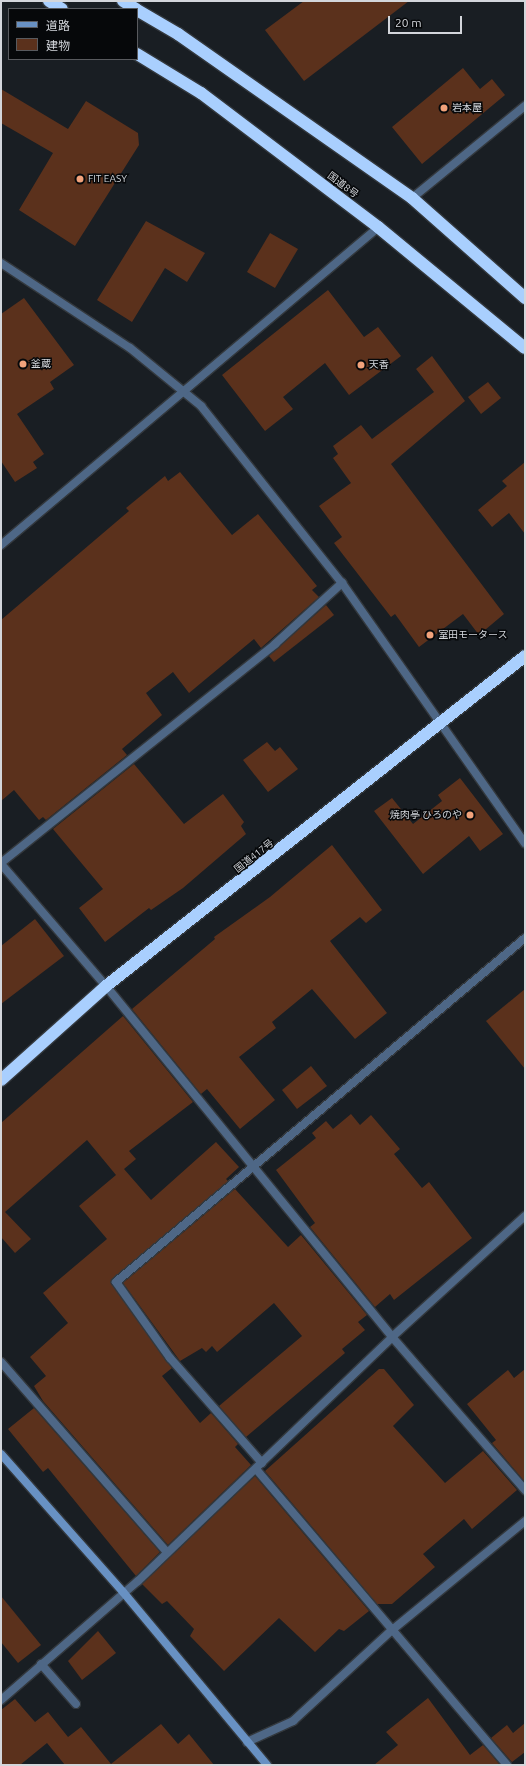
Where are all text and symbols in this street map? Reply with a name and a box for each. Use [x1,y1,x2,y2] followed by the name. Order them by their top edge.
[8,8,138,60] legend
[390,8,464,34] scale bar
[395,16,422,29] text: 20 m
[46,19,70,32] text: 道路
[46,39,70,52] text: 建物
[452,102,482,114] place label: 岩本屋
[439,103,449,113] marker: 岩本屋
[325,169,361,201] street label: 国道8号
[88,173,127,185] place label: FIT EASY
[75,174,85,184] marker: FIT EASY
[31,358,51,370] place label: 釜蔵
[18,359,28,369] marker: 釜蔵
[369,359,389,371] place label: 天香
[356,360,366,370] marker: 天香
[438,629,508,641] place label: 室田モータース
[425,630,435,640] marker: 室田モータース
[390,809,462,821] place label: 焼肉亭 ひろのや
[465,810,475,820] marker: 焼肉亭 ひろのや
[232,837,276,875] street label: 国道417号

